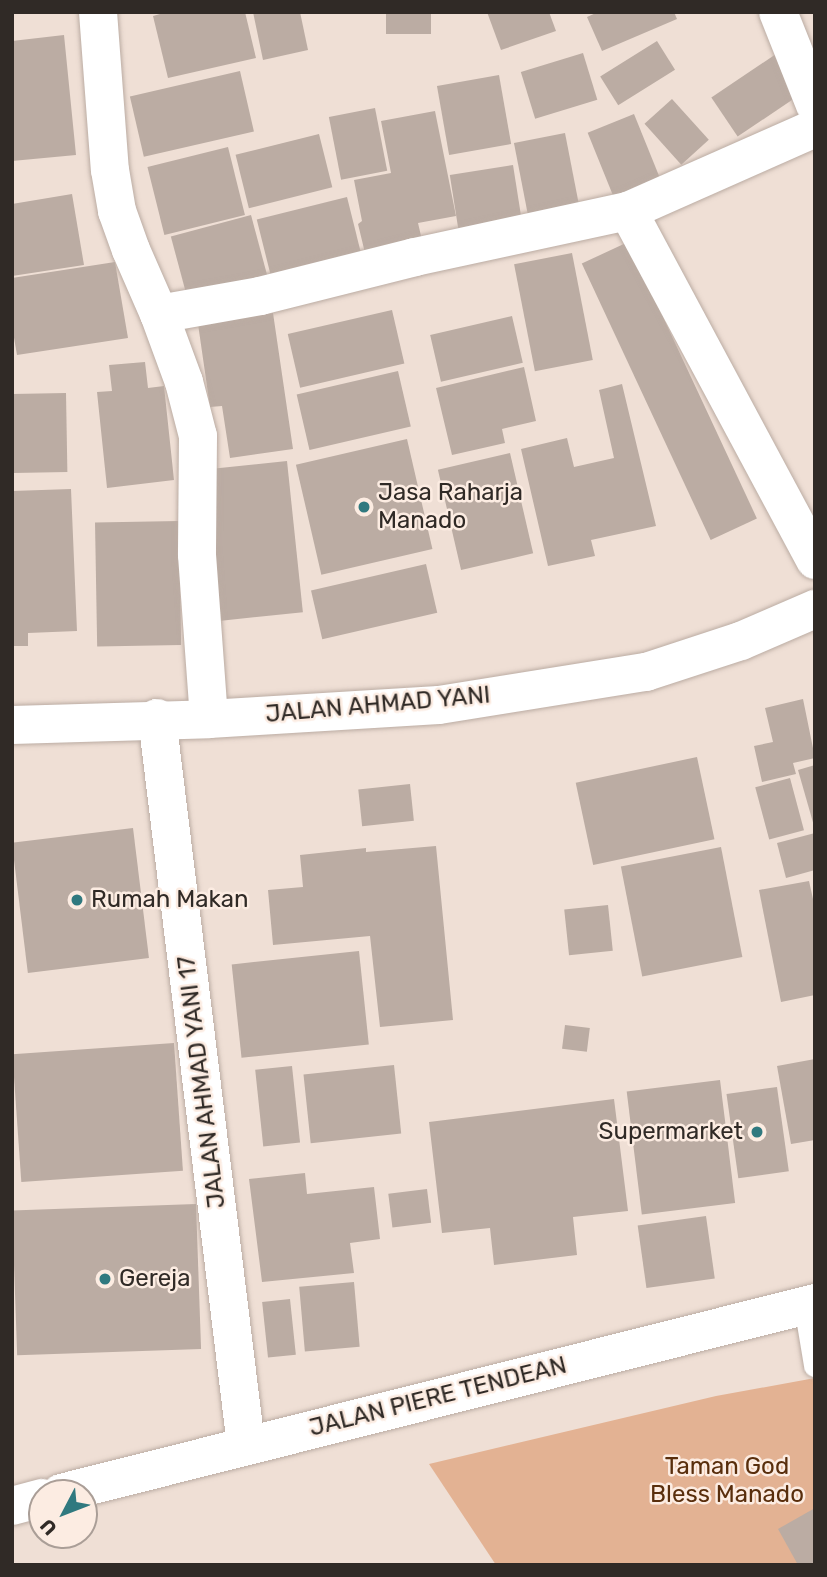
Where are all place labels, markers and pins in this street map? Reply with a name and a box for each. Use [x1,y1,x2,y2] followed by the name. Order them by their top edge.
[378,479,523,535] place label: Jasa Raharja Manado
[356,499,372,515] marker: Jasa Raharja Manado
[91,886,248,914] place label: Rumah Makan
[69,892,85,908] marker: Rumah Makan
[599,1118,743,1146] place label: Supermarket
[749,1124,765,1140] marker: Supermarket
[119,1265,190,1293] place label: Gereja
[97,1271,113,1287] marker: Gereja

